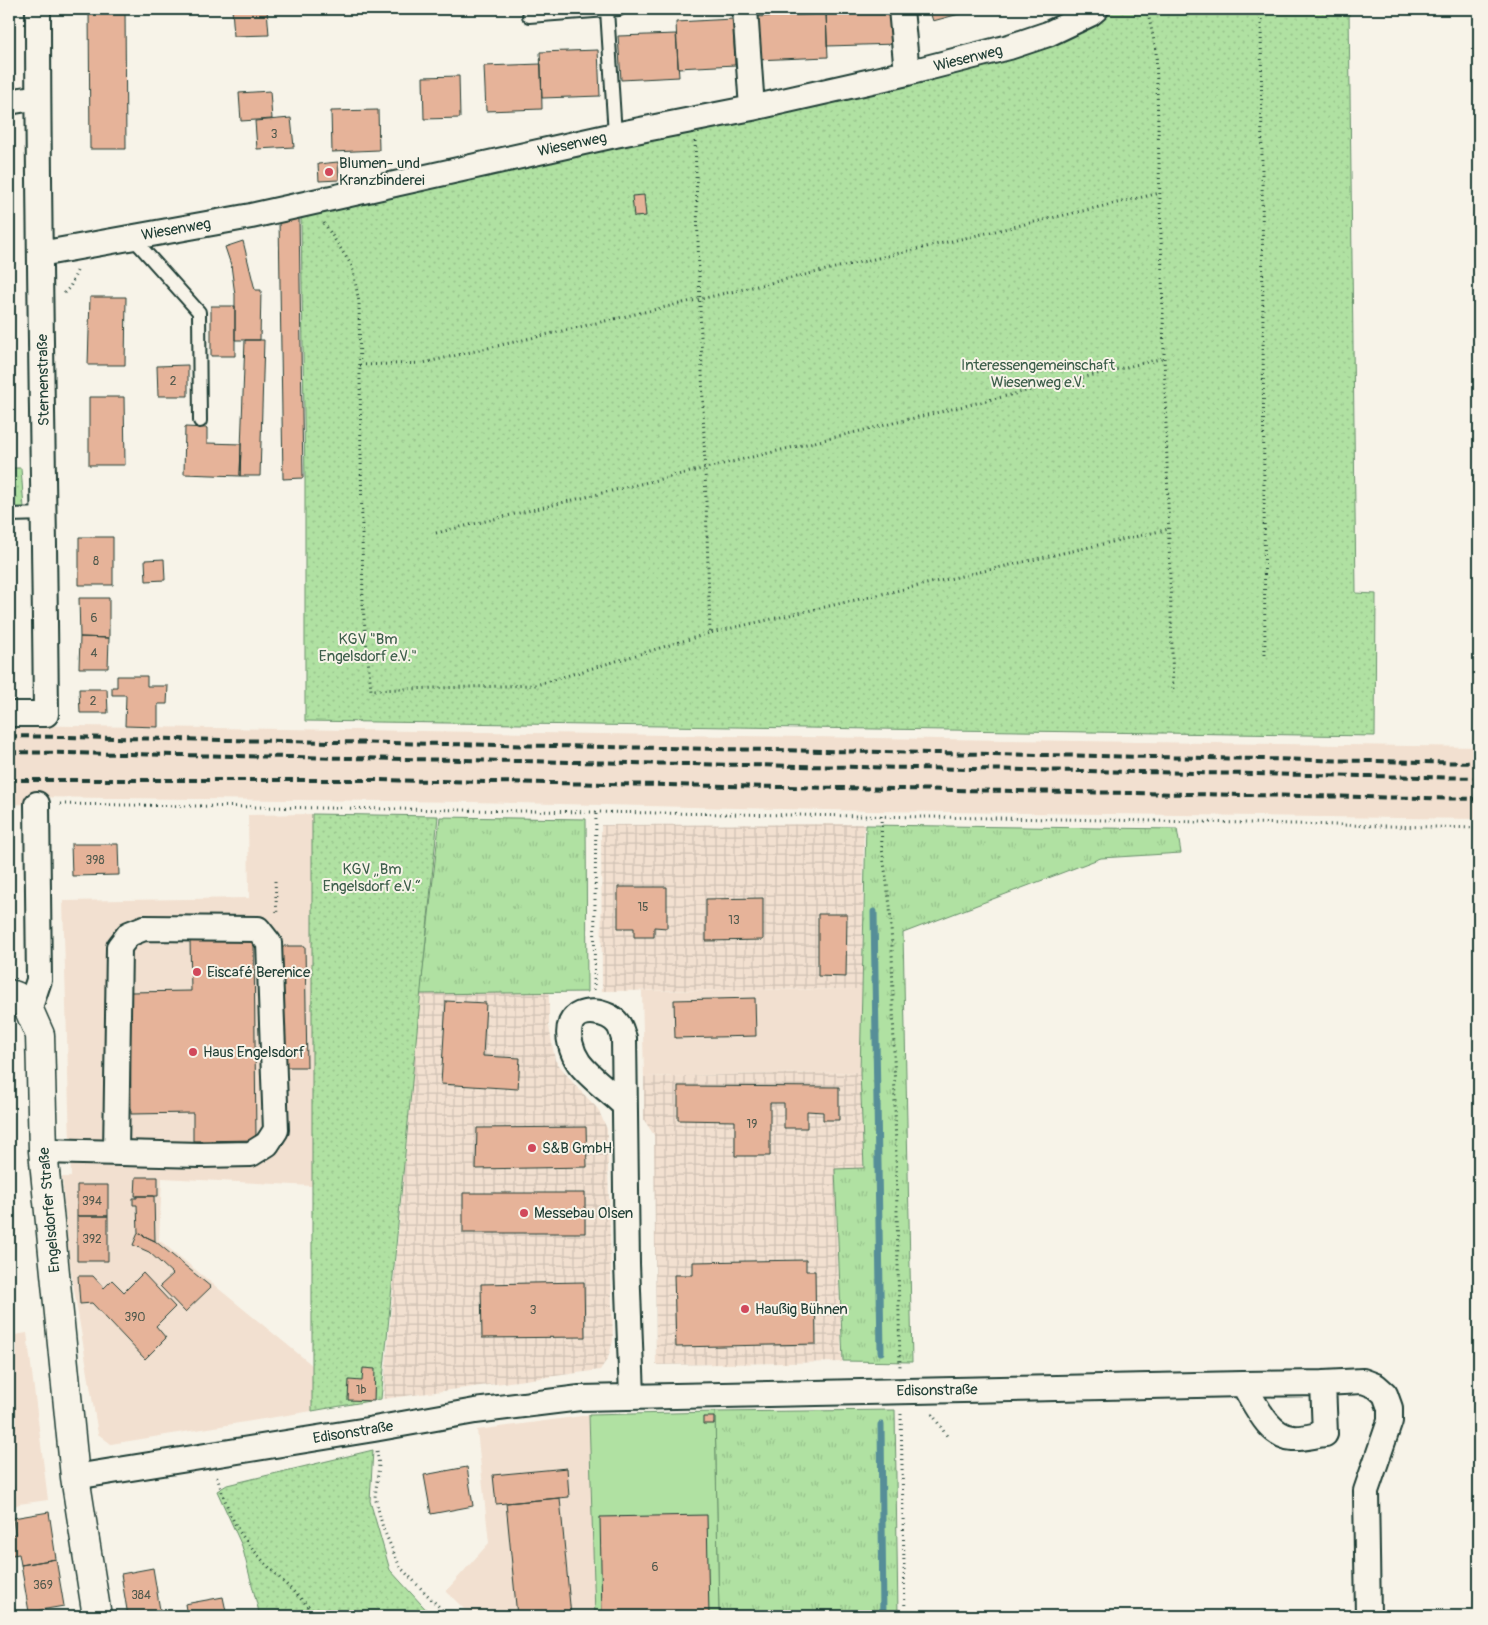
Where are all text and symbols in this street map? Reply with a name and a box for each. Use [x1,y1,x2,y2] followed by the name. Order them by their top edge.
[932,41,1004,76] street label: Wiesenweg
[271,127,278,142] house number: 3
[536,128,608,161] street label: Wiesenweg
[339,154,425,190] place label: Blumen- und Kranzbinderei
[323,166,335,178] marker: Blumen- und Kranzbinderei
[140,214,212,245] street label: Wiesenweg
[33,333,54,426] street label: Sternenstraße
[961,356,1116,392] park label: Interessengemeinschaft Wiesenweg e.V.
[170,374,177,389] house number: 2
[93,554,99,569] house number: 8
[91,611,98,626] house number: 6
[319,630,417,666] park label: KGV "Bm Engelsdorf e.V."
[91,646,98,661] house number: 4
[90,694,97,709] house number: 2
[86,853,104,868] house number: 398
[323,860,421,896] park label: KGV „Bm Engelsdorf e.V.“
[637,900,649,915] house number: 15
[728,913,740,928] house number: 13
[207,963,311,982] place label: Eiscafé Berenice
[191,966,203,978] marker: Eiscafé Berenice
[203,1043,305,1062] place label: Haus Engelsdorf
[187,1046,199,1058] marker: Haus Engelsdorf
[747,1117,757,1132] house number: 19
[542,1139,612,1158] place label: S&B GmbH
[526,1142,538,1154] marker: S&B GmbH
[34,1146,64,1273] street label: Engelsdorfer Straße
[82,1194,102,1209] house number: 394
[534,1204,633,1223] place label: Messebau Olsen
[518,1207,530,1219] marker: Messebau Olsen
[82,1232,102,1247] house number: 392
[755,1300,848,1319] place label: Haußig Bühnen
[530,1303,537,1318] house number: 3
[739,1303,751,1315] marker: Haußig Bühnen
[124,1310,146,1325] house number: 390
[896,1380,978,1401] street label: Edisonstraße
[356,1383,366,1398] house number: 1b
[311,1417,395,1448] street label: Edisonstraße
[652,1560,659,1575] house number: 6
[33,1578,53,1593] house number: 369
[131,1588,151,1603] house number: 384

